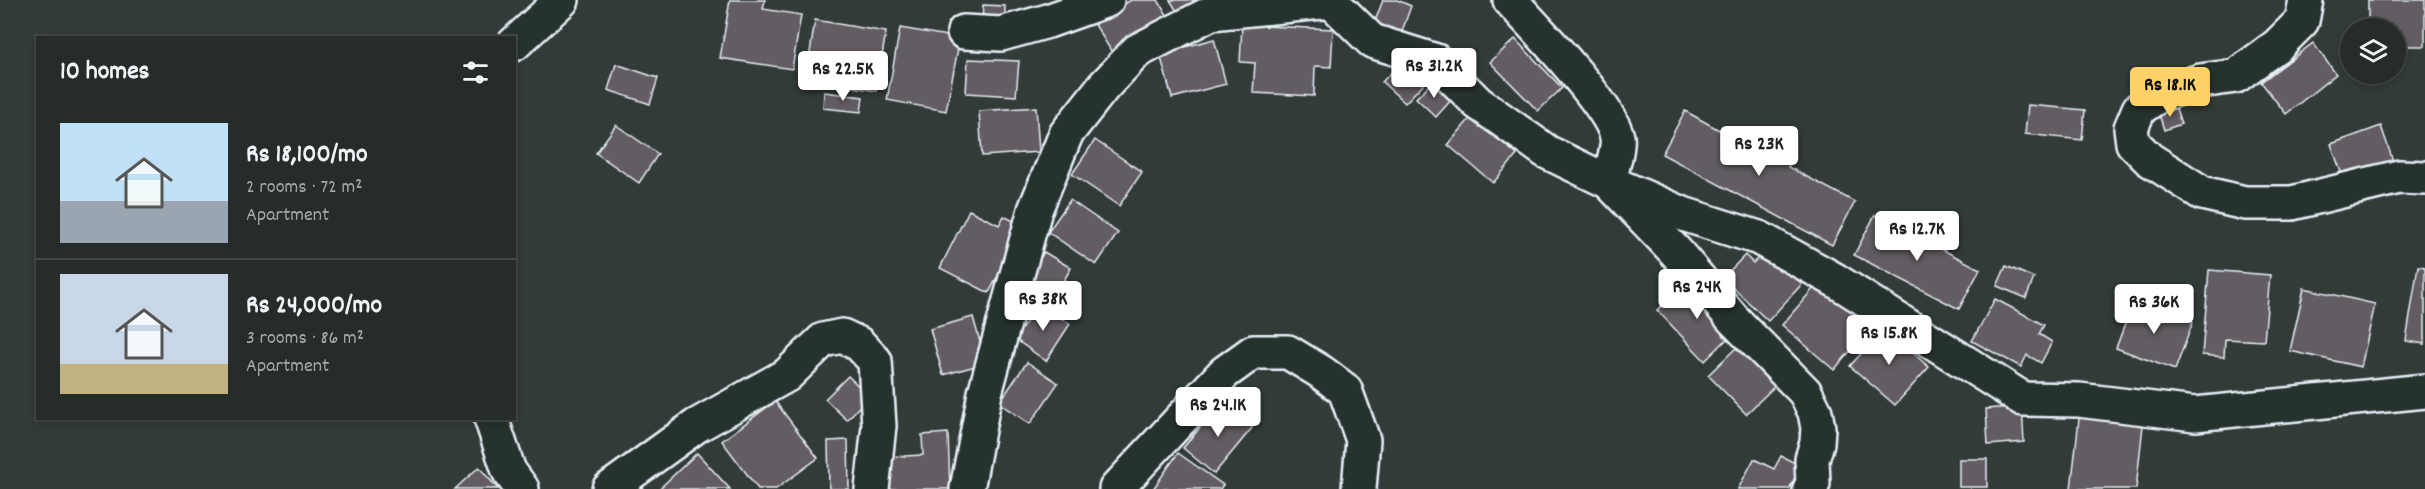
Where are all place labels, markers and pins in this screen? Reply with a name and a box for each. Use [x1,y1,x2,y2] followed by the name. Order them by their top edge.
[1372,48,1496,99] pin: Rs 31.2K
[781,51,905,102] pin: Rs 22.5K
[2108,67,2232,118] pin: Rs 18.1K
[1710,126,1808,177] pin: Rs 23K
[1855,211,1979,262] pin: Rs 12.7K
[1648,269,1746,320] pin: Rs 24K
[994,281,1092,332] pin: Rs 38K
[2105,284,2203,335] pin: Rs 36K
[1827,315,1951,366] pin: Rs 15.8K
[1156,387,1280,438] pin: Rs 24.1K

